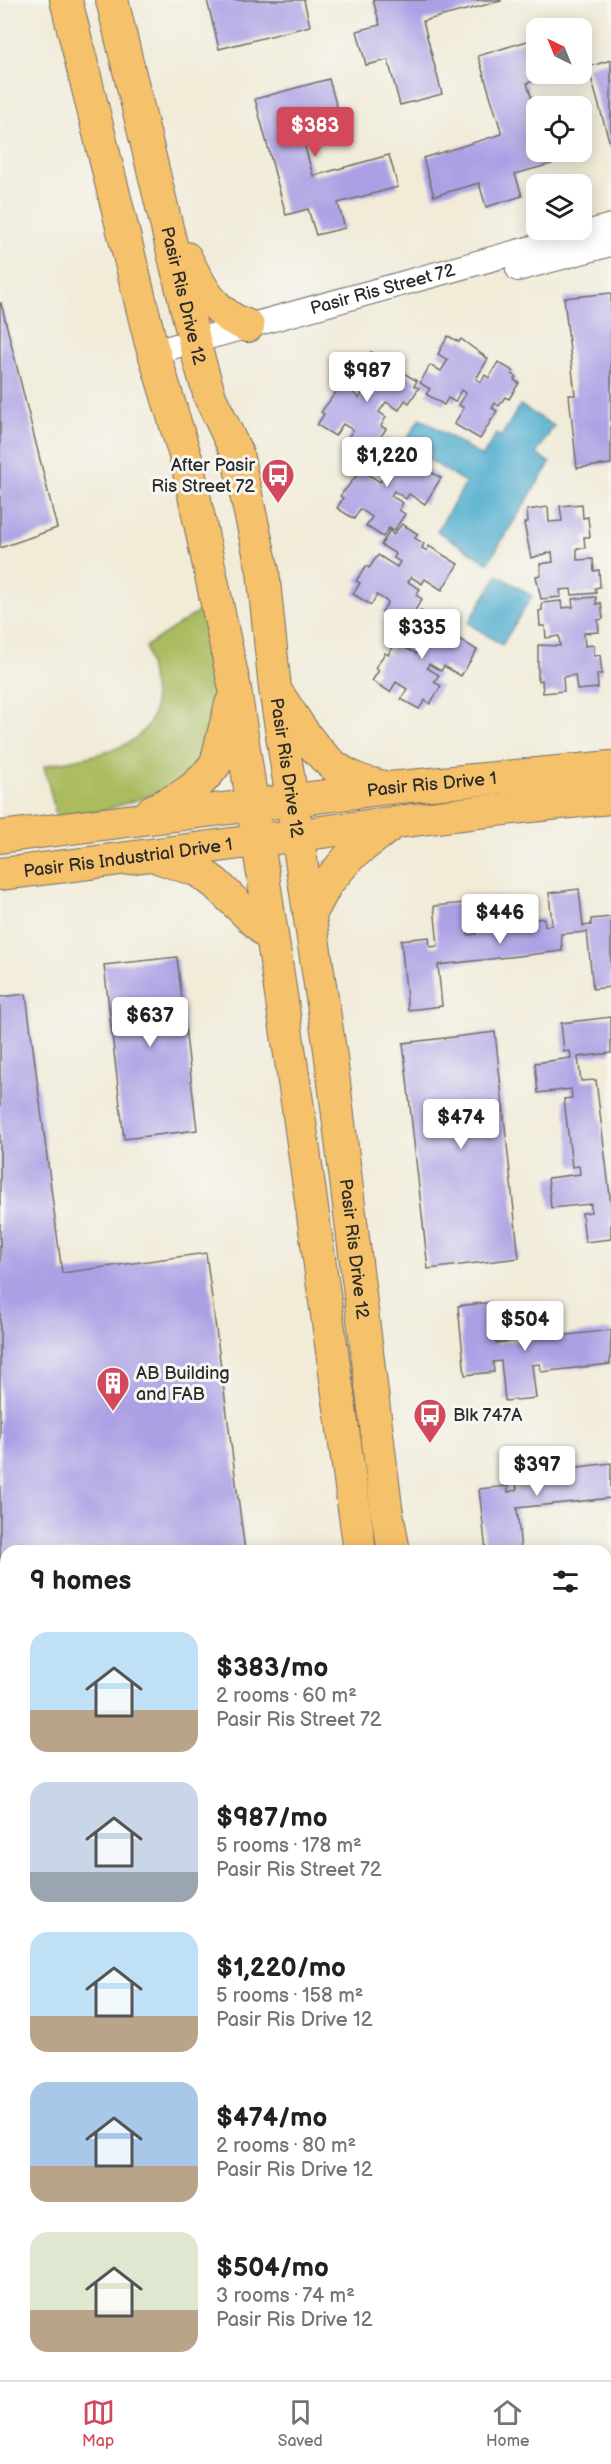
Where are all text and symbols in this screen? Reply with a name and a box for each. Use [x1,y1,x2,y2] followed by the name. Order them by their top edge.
[526,18,592,84] north arrow
[526,18,592,240] map controls
[526,96,592,162] button: locate
[279,107,351,158] pin: $383
[291,114,339,138] text: $383
[526,174,592,240] button: layers
[157,225,211,367] street label: Pasir Ris Drive 12
[308,259,458,319] street label: Pasir Ris Street 72
[331,352,403,403] pin: $987
[343,359,391,383] text: $987
[338,437,436,488] pin: $1,220
[356,444,418,468] text: $1,220
[151,455,255,497] place label: After Pasir Ris Street 72
[260,457,296,504] bus stop icon: After Pasir Ris Street 72
[386,609,458,660] pin: $335
[398,616,446,640] text: $335
[266,696,308,839] street label: Pasir Ris Drive 12
[366,767,498,801] street label: Pasir Ris Drive 1
[22,834,234,882] street label: Pasir Ris Industrial Drive 1
[464,894,536,945] pin: $446
[476,901,524,925] text: $446
[114,997,186,1048] pin: $637
[126,1004,174,1028] text: $637
[425,1099,497,1150] pin: $474
[437,1106,485,1130] text: $474
[335,1178,373,1320] street label: Pasir Ris Drive 12
[489,1301,561,1352] pin: $504
[501,1308,549,1332] text: $504
[136,1363,230,1405] place label: AB Building and FAB
[95,1365,131,1412] building icon: AB Building and FAB
[412,1397,448,1444] bus stop icon: Blk 747A
[453,1405,522,1426] place label: Blk 747A
[501,1446,573,1497] pin: $397
[513,1453,561,1477] text: $397
[549,1565,582,1598] icon: filters
[30,1566,131,1597] text: 9 homes
[216,1653,328,1684] text: $383/mo
[78,1656,150,1728] icon: home
[216,1684,357,1708] text: 2 rooms · 60 m²
[216,1708,382,1732] text: Pasir Ris Street 72
[216,1803,328,1834] text: $987/mo
[78,1806,150,1878] icon: home
[216,1834,362,1858] text: 5 rooms · 178 m²
[216,1858,382,1882] text: Pasir Ris Street 72
[216,1953,346,1984] text: $1,220/mo
[78,1956,150,2028] icon: home
[216,1984,363,2008] text: 5 rooms · 158 m²
[216,2008,372,2032] text: Pasir Ris Drive 12
[216,2103,327,2134] text: $474/mo
[78,2106,150,2178] icon: home
[216,2134,356,2158] text: 2 rooms · 80 m²
[216,2158,372,2182] text: Pasir Ris Drive 12
[216,2253,329,2284] text: $504/mo
[78,2256,150,2328] icon: home
[216,2284,355,2308] text: 3 rooms · 74 m²
[216,2308,372,2332] text: Pasir Ris Drive 12
[82,2396,115,2451] tab: Map
[278,2396,323,2451] tab: Saved
[486,2396,529,2451] tab: Home

